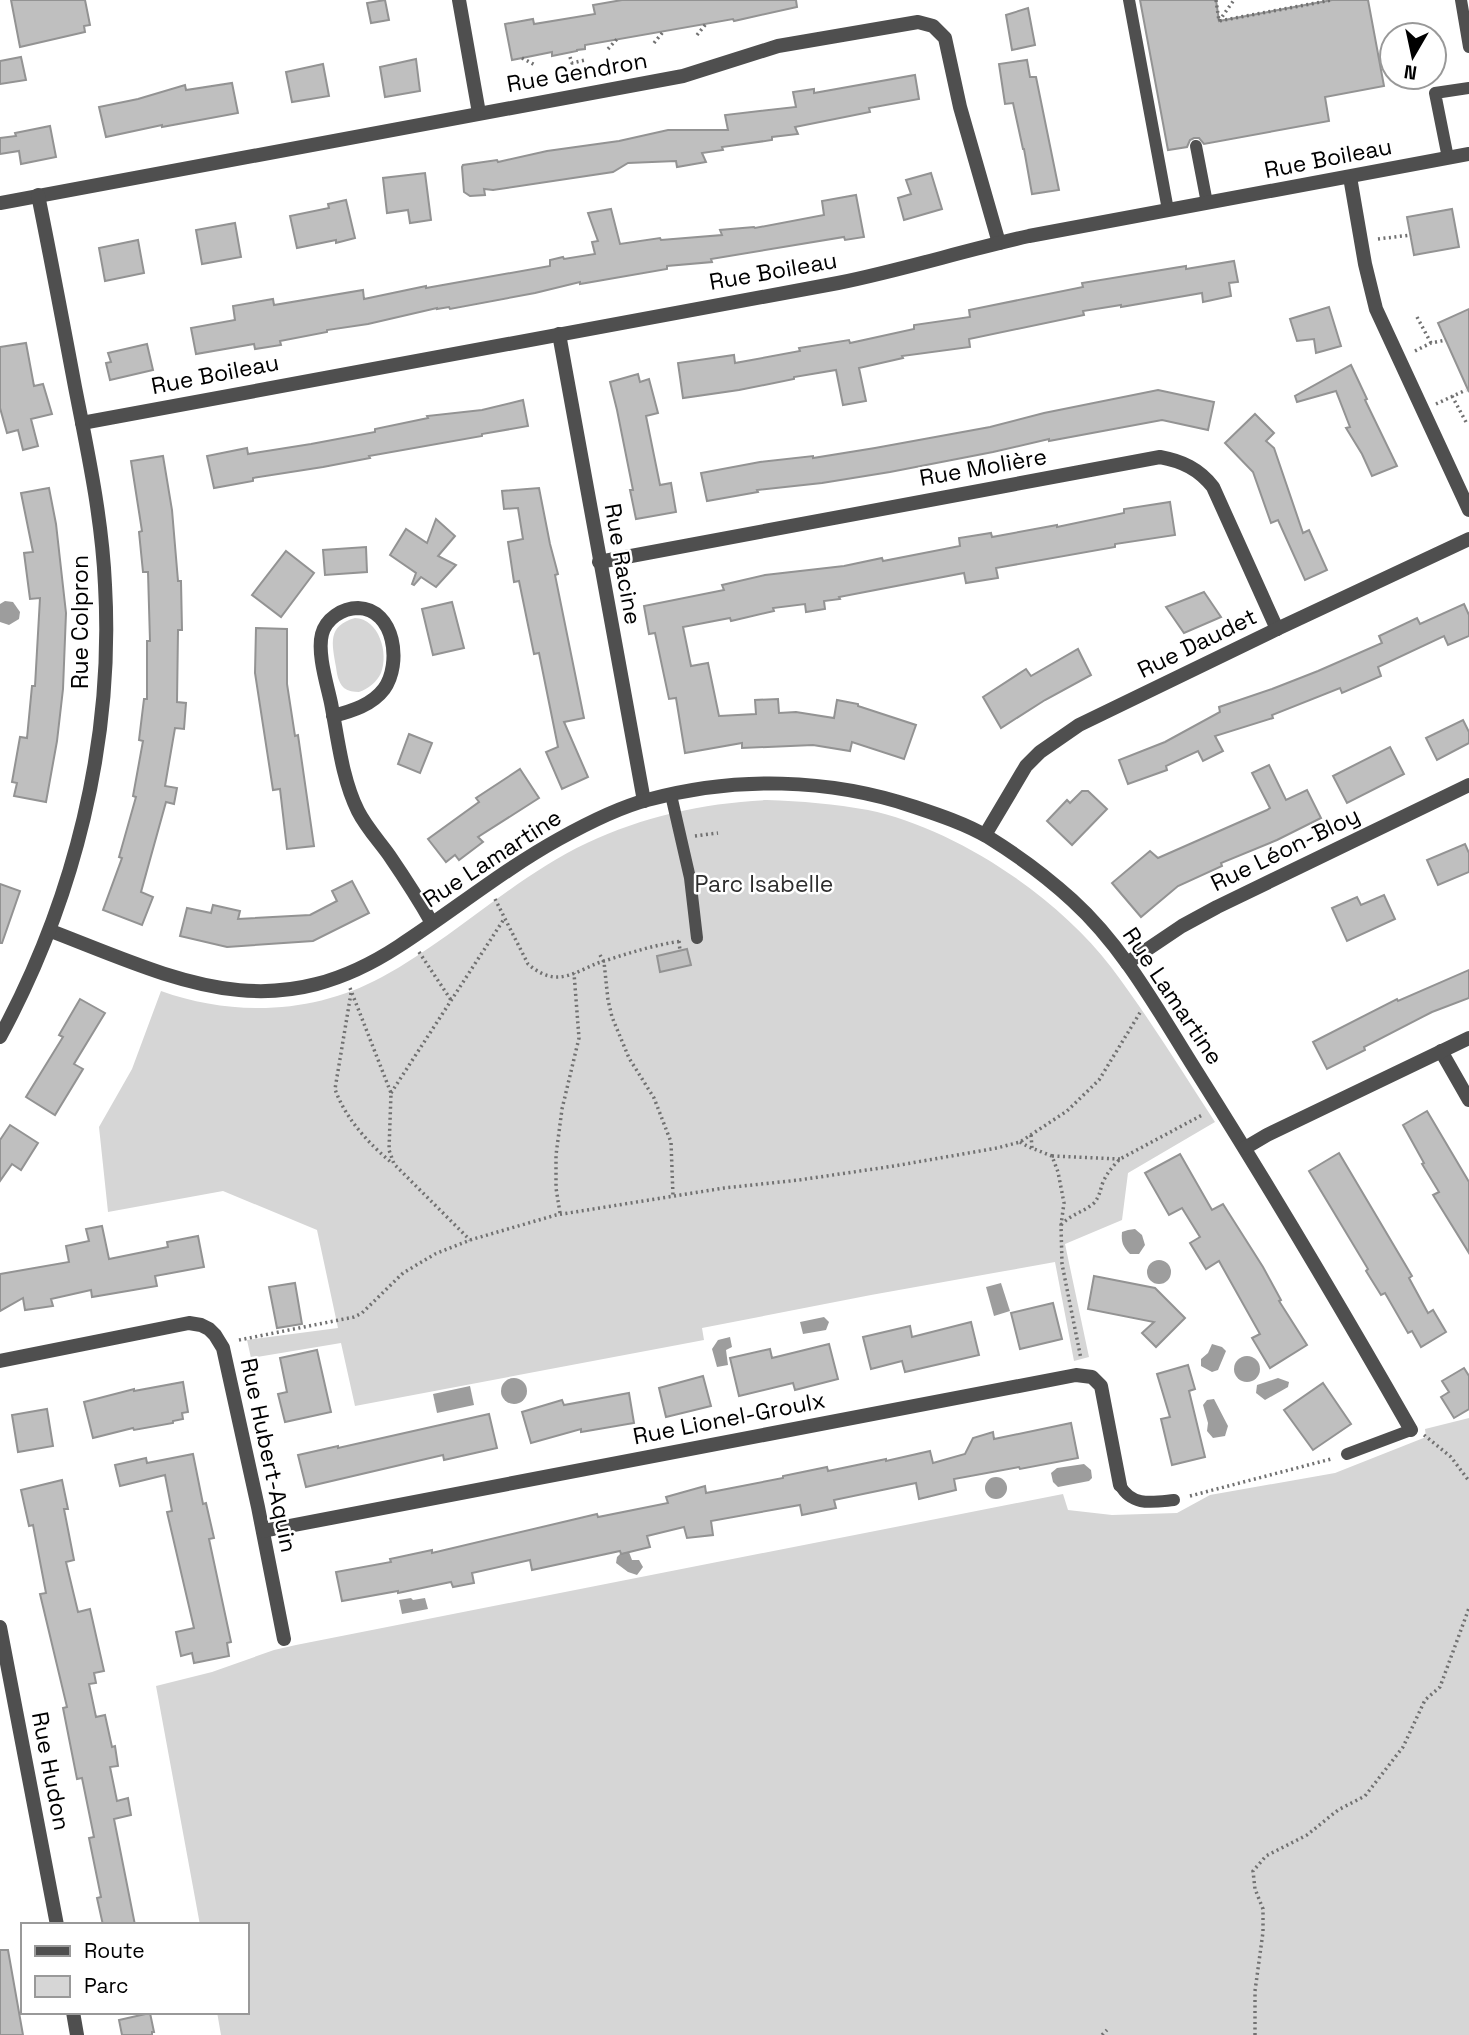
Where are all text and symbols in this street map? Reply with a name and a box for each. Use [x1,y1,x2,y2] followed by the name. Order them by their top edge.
[1378,21,1448,91] north arrow
[504,45,650,99] street label: Rue Gendron
[1402,59,1419,86] text: N
[1262,131,1394,185] street label: Rue Boileau
[707,245,839,297] street label: Rue Boileau
[149,347,281,401] street label: Rue Boileau
[917,441,1049,493] street label: Rue Molière
[598,501,648,627] street label: Rue Racine
[65,555,95,689] street label: Rue Colpron
[1132,601,1262,685] street label: Rue Daudet
[1206,800,1364,898] street label: Rue Léon-Bloy
[417,802,567,914] street label: Rue Lamartine
[695,869,833,899] park label: Parc Isabelle
[1116,921,1230,1071] street label: Rue Lamartine
[234,1355,304,1555] street label: Rue Hubert-Aquin
[630,1385,828,1451] street label: Rue Lionel-Groulx
[25,1709,77,1833] street label: Rue Hudon
[21,1923,248,2014] legend
[84,1937,145,1964] text: Route
[84,1972,129,1999] text: Parc

